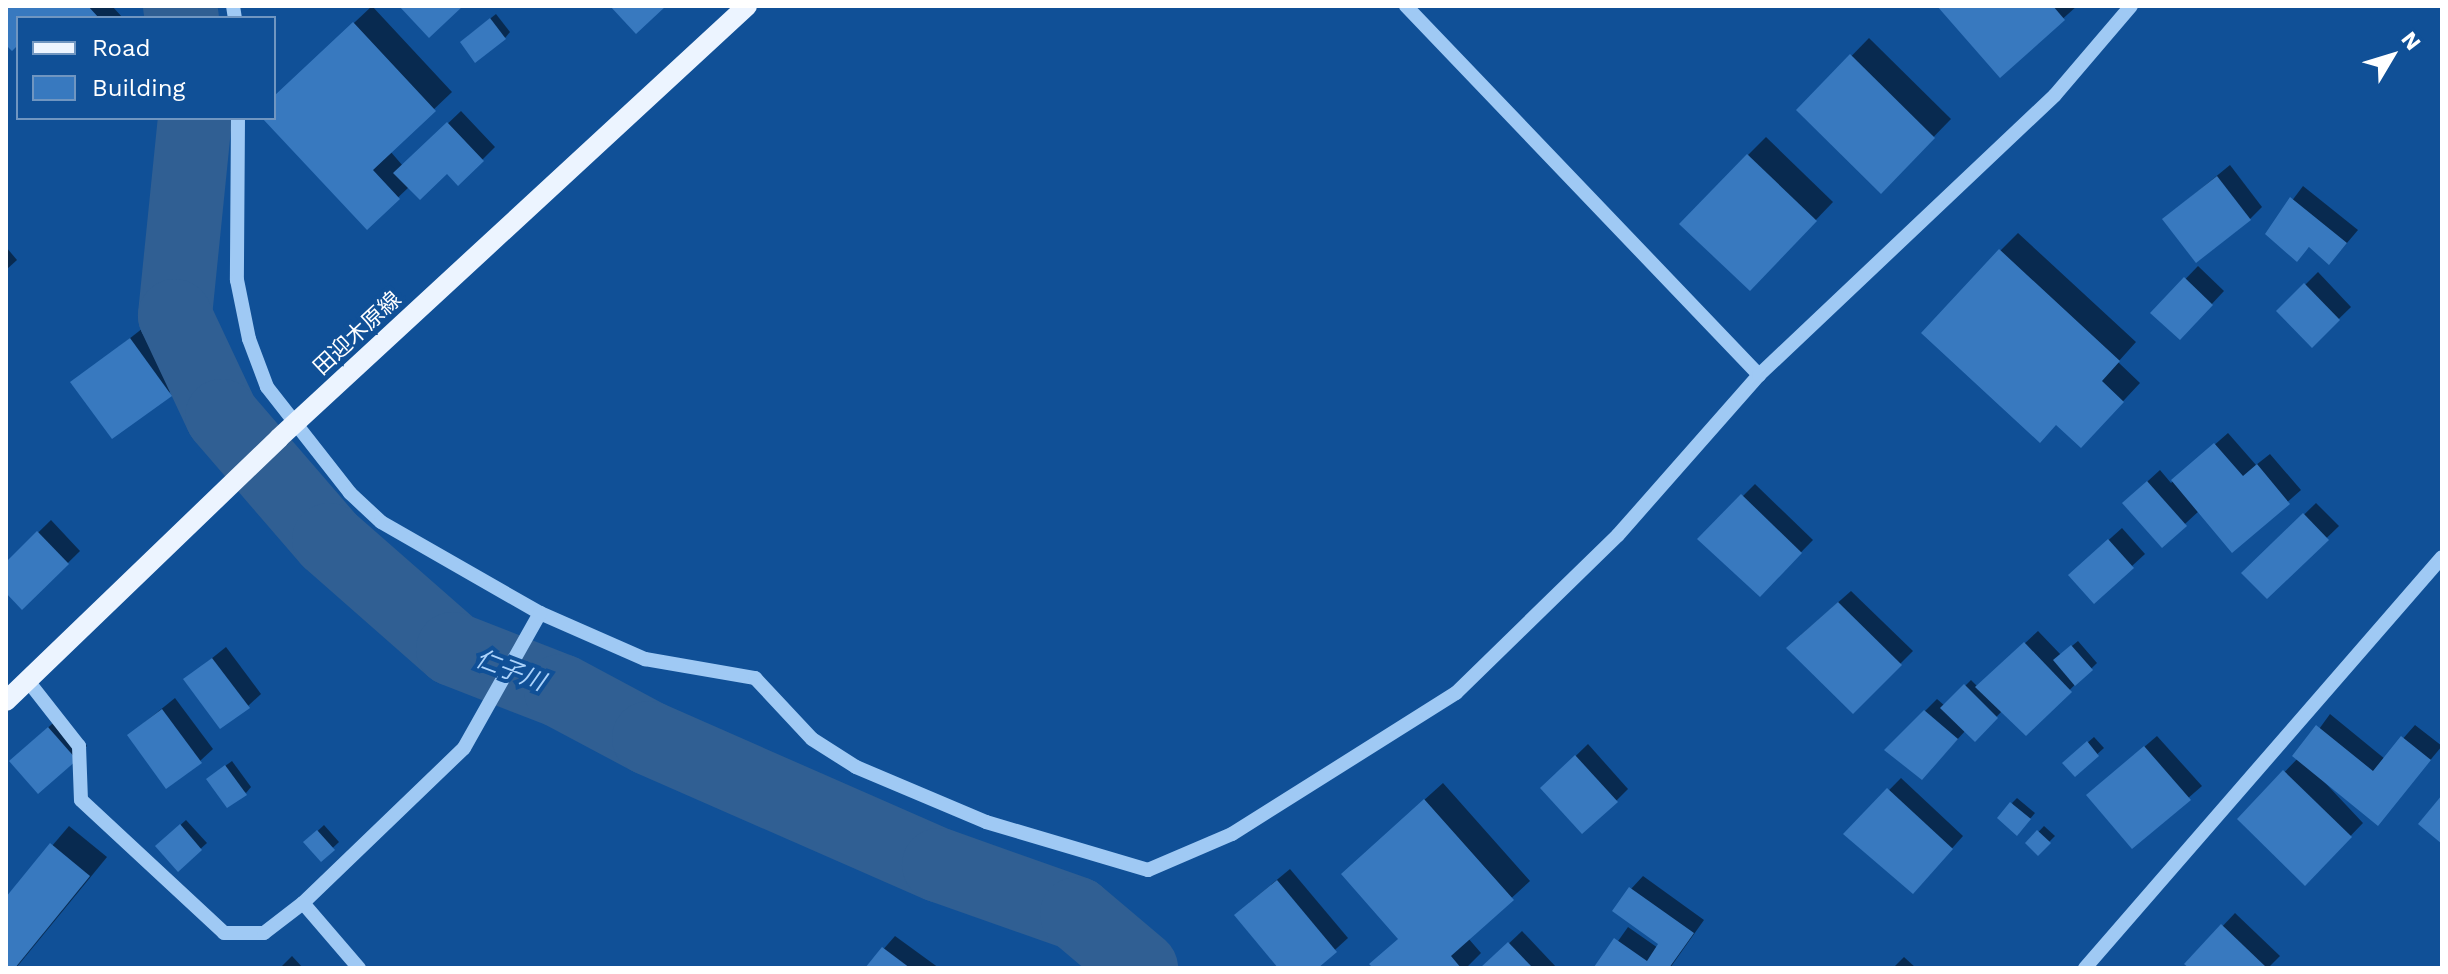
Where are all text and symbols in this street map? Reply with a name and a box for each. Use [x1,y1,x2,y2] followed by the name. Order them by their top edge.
[16,16,276,120] legend
[2352,16,2432,96] north arrow
[2396,27,2426,55] text: N
[92,34,151,62] text: Road
[92,74,185,102] text: Building
[308,286,406,380] street label: 田迎木原線
[471,645,549,697] water label: 仁子川

